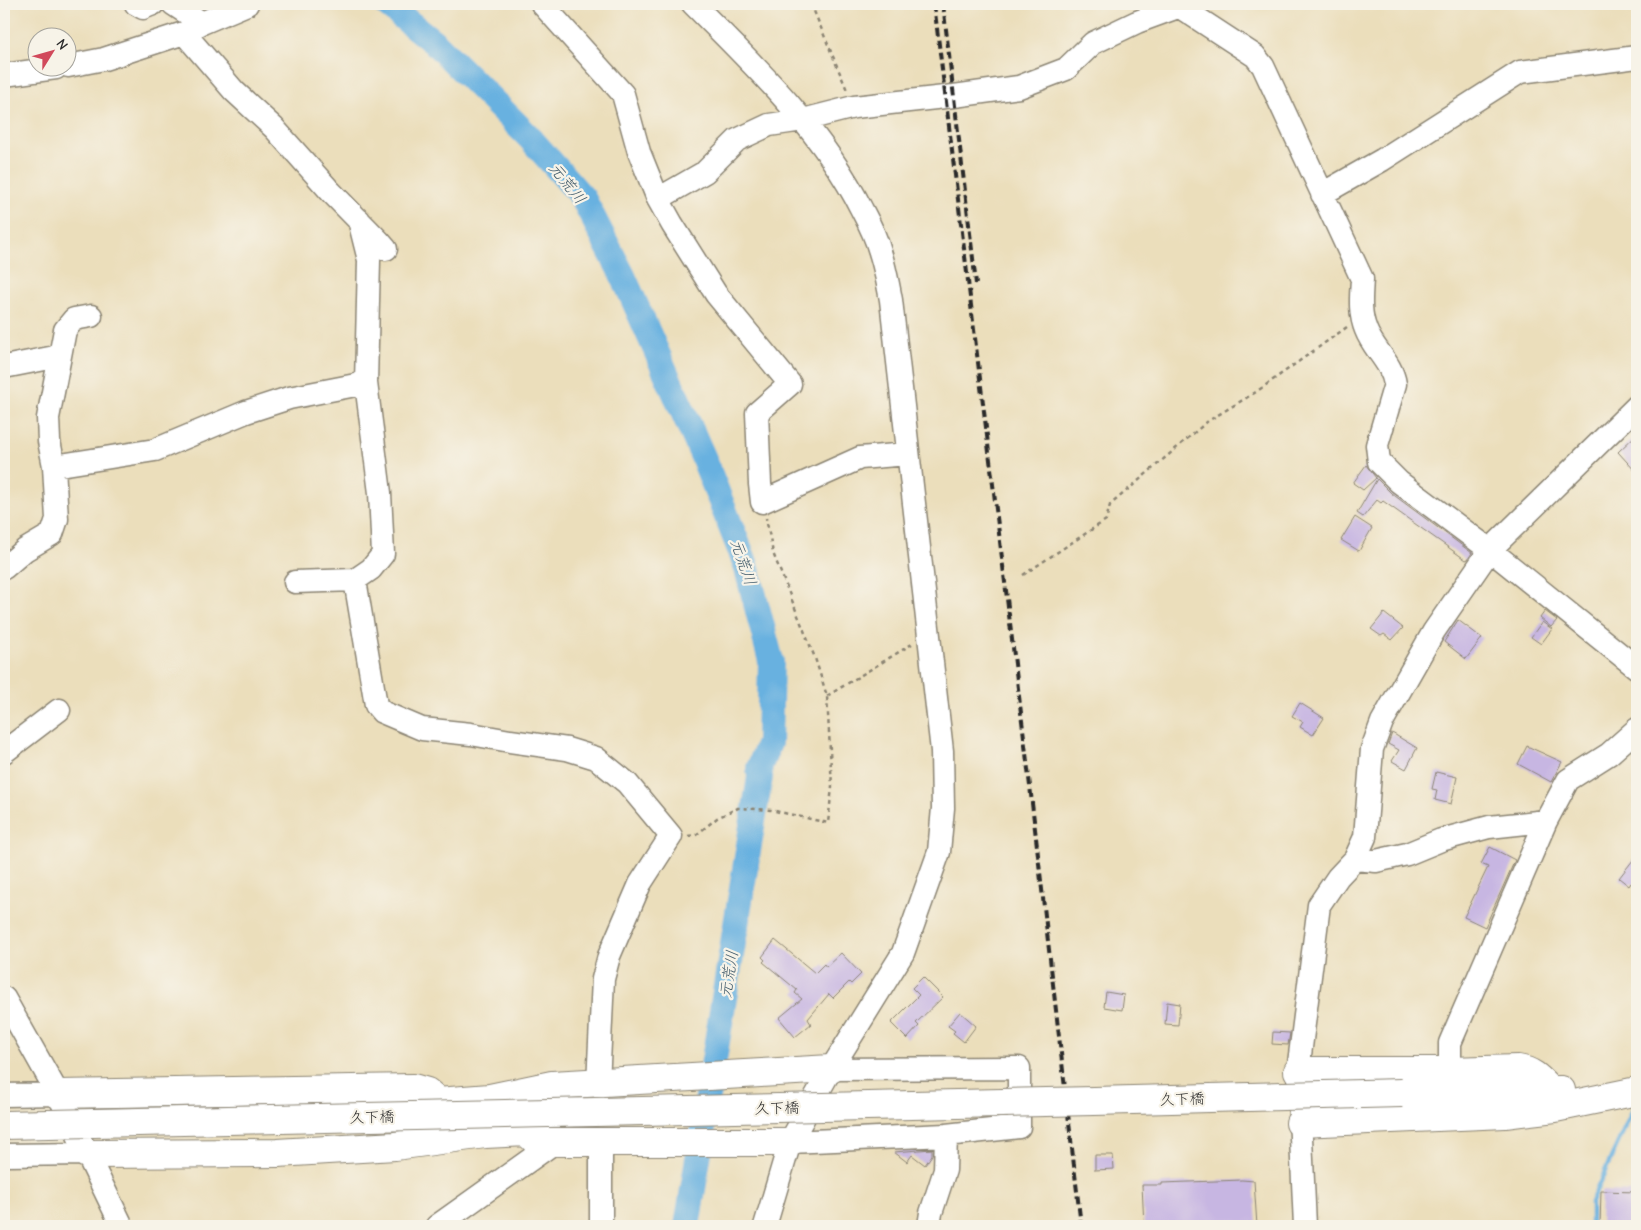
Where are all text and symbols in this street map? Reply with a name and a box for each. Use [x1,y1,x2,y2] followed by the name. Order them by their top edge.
[28,28,78,78] north arrow
[52,36,72,53] text: N
[545,159,589,208] water label: 元荒川
[727,537,759,588] water label: 元荒川
[716,949,742,999] water label: 元荒川
[1159,1089,1205,1109] street label: 久下橋
[754,1099,800,1117] street label: 久下橋
[349,1108,395,1126] street label: 久下橋

